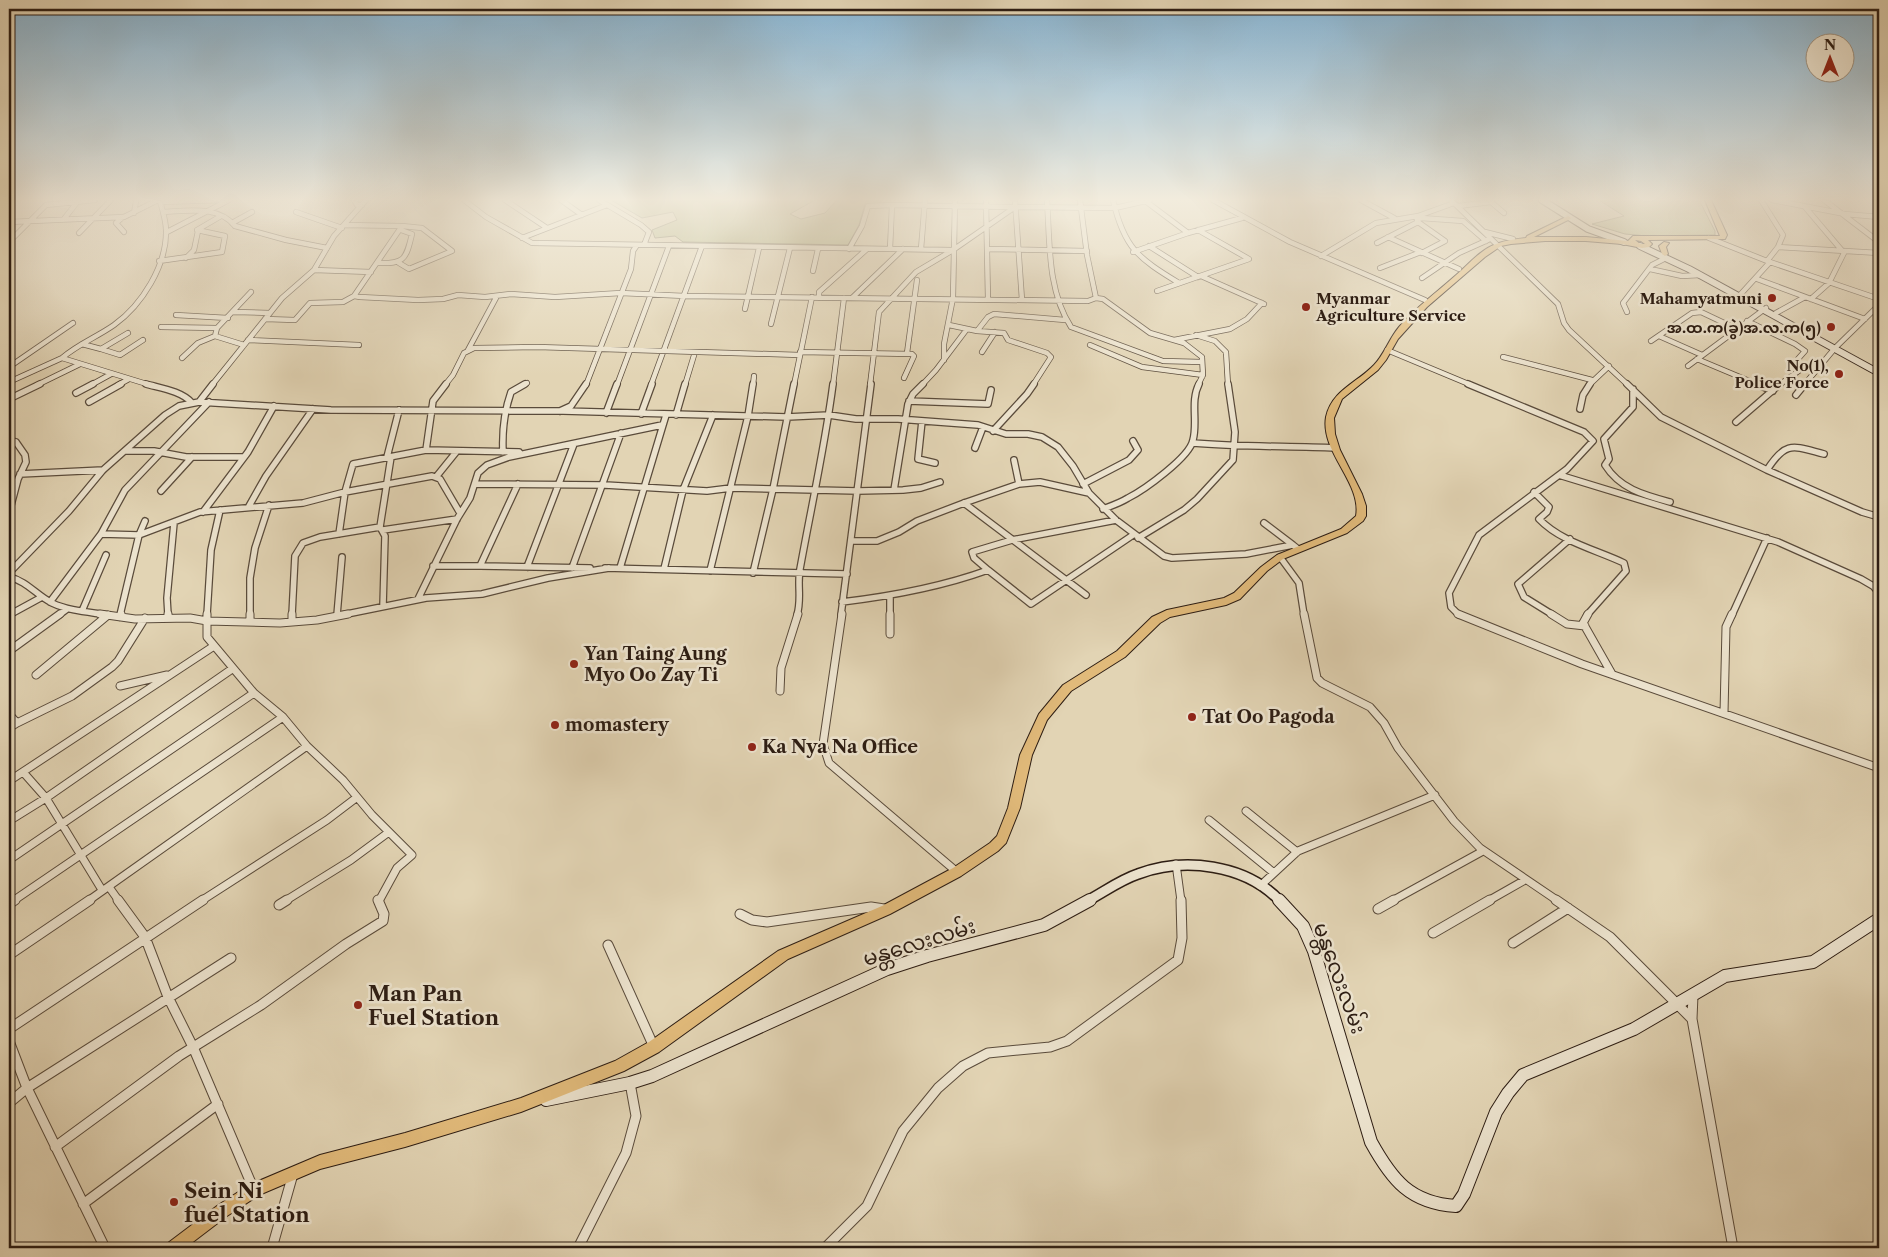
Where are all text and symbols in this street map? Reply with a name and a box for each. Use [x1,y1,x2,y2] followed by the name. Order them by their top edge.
[1806,32,1856,82] north arrow
[1824,36,1836,54] text: N
[1315,289,1466,325] place label: Myanmar Agriculture Service
[1640,289,1763,308] place label: Mahamyatmuni
[1766,292,1778,304] marker: Mahamyatmuni
[1300,301,1312,313] marker: Myanmar Agriculture Service
[1667,318,1821,340] place label: အ.ထ.က(ခွဲ)အ.လ.က(၅)
[1825,321,1837,333] marker: အ.ထ.က(ခွဲ)အ.လ.က(၅)
[1734,356,1829,392] place label: No(1), Police Force
[1833,368,1845,380] marker: No(1), Police Force
[583,643,727,686] place label: Yan Taing Aung Myo Oo Zay Ti
[568,658,580,670] marker: Yan Taing Aung Myo Oo Zay Ti
[1202,706,1335,728] place label: Tat Oo Pagoda
[1186,711,1198,723] marker: Tat Oo Pagoda
[565,714,670,736] place label: momastery
[549,719,561,731] marker: momastery
[762,736,918,758] place label: Ka Nya Na Office
[746,741,758,753] marker: Ka Nya Na Office
[859,910,980,976] street label: မန္တလေးလမ်း
[1304,918,1374,1039] street label: မန္တလေးလမ်း
[368,981,500,1030] place label: Man Pan Fuel Station
[352,999,364,1011] marker: Man Pan Fuel Station
[184,1178,310,1227] place label: Sein Ni fuel Station
[168,1196,180,1208] marker: Sein Ni fuel Station

